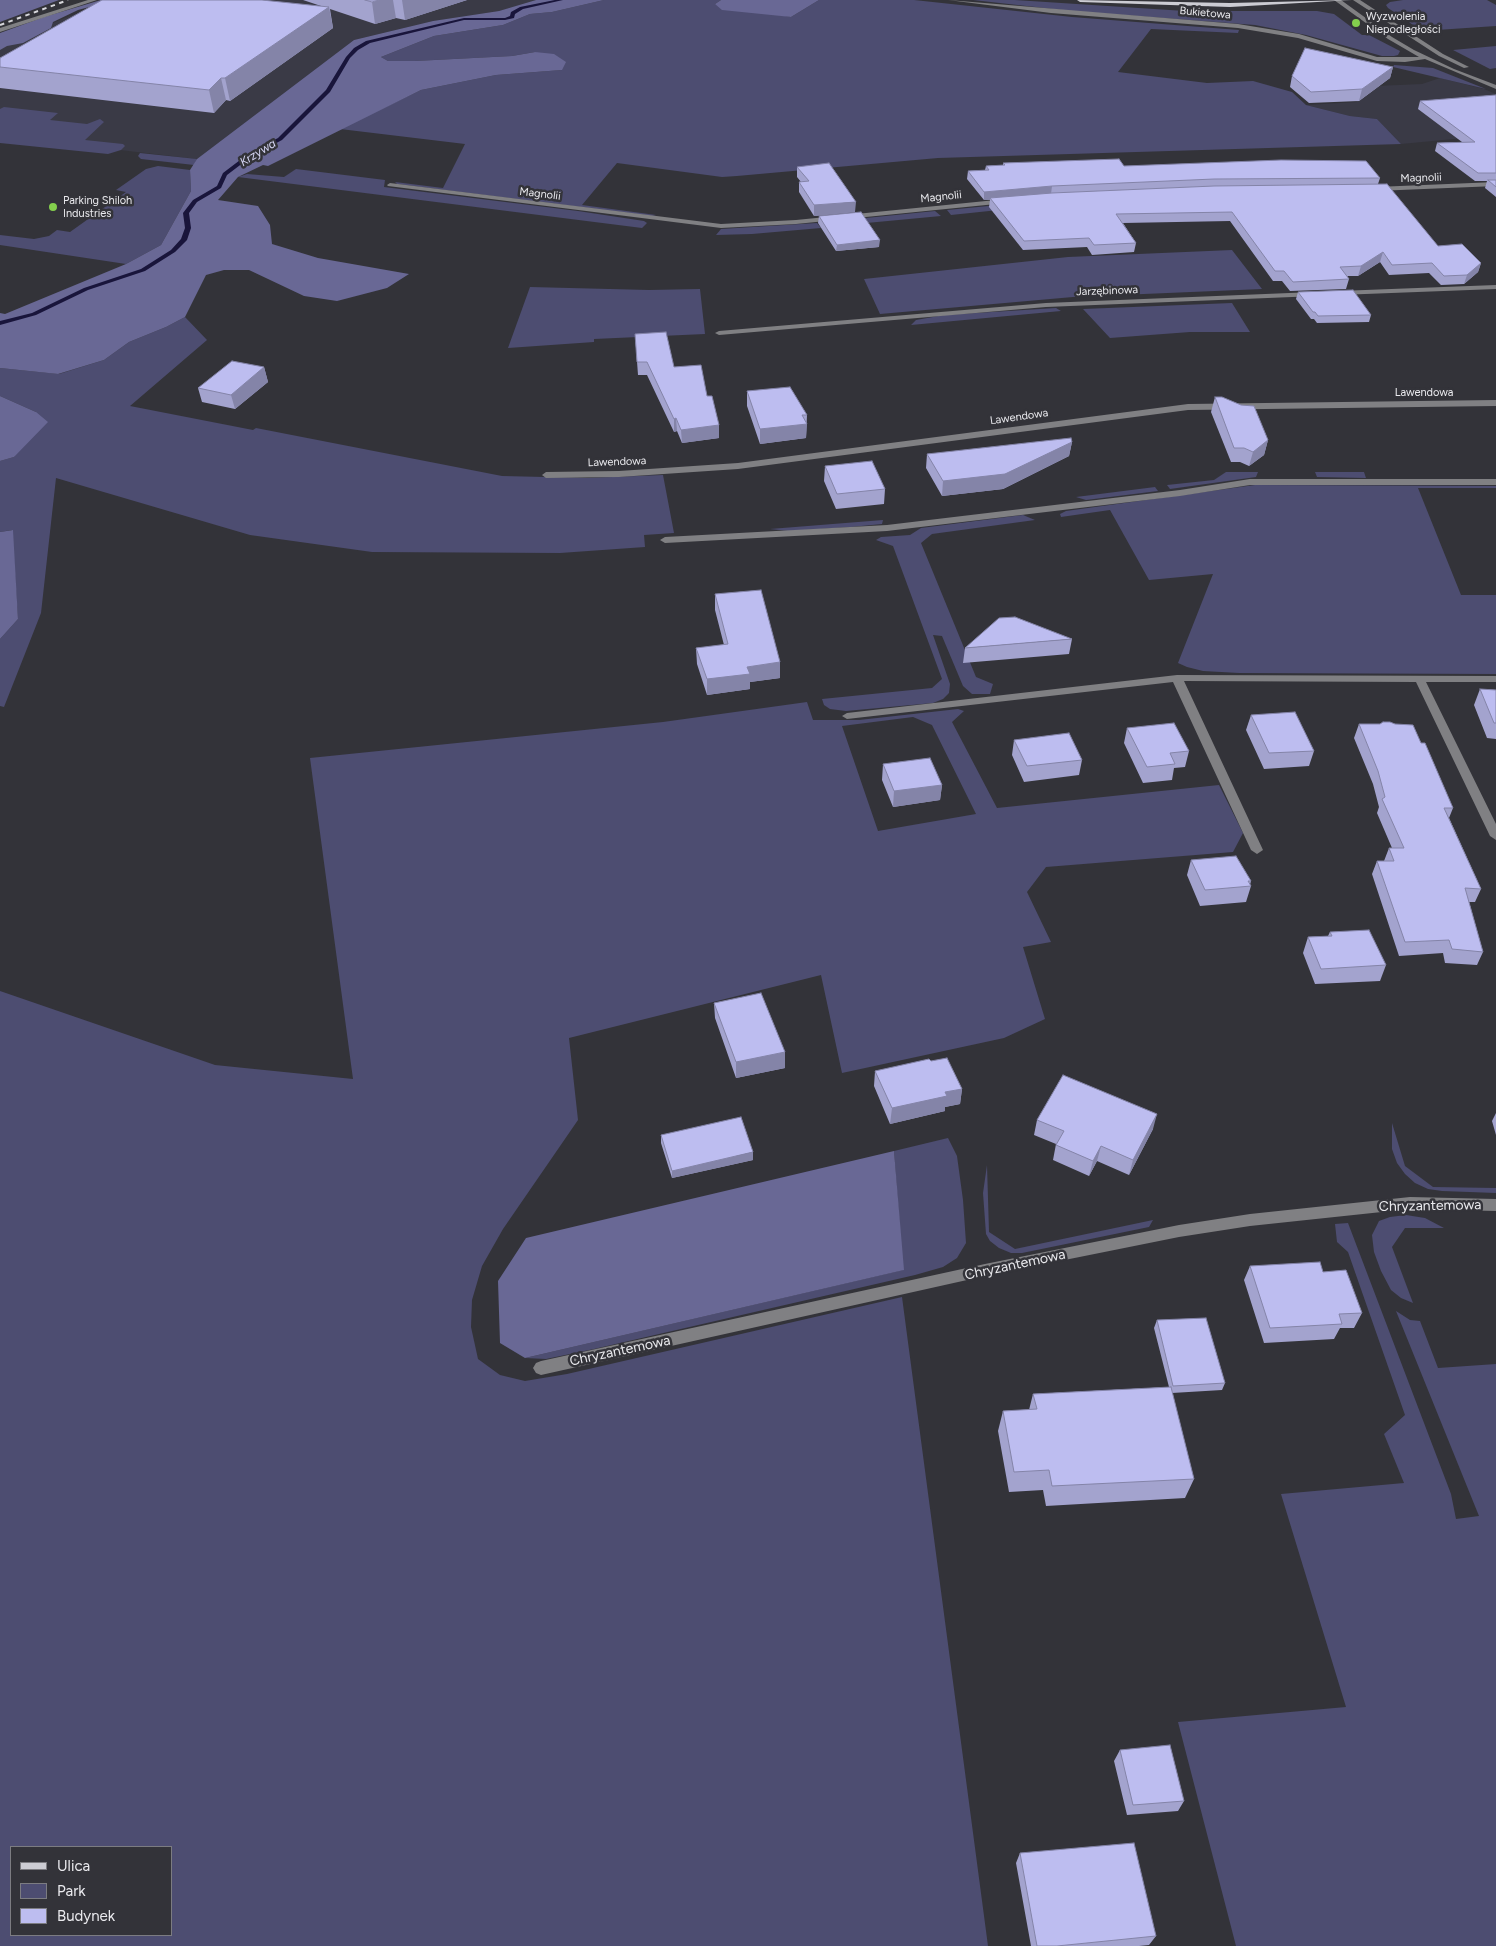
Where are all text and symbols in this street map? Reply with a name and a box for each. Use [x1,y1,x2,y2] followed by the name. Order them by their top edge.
[1179,4,1231,22] street label: Bukietowa
[1366,10,1440,36] place label: Wyzwolenia Niepodległości
[1350,17,1362,29] marker: Wyzwolenia Niepodległości
[237,136,279,170] water label: Krzywa
[1400,171,1442,185] street label: Magnolii
[519,185,561,203] street label: Magnolii
[920,188,962,206] street label: Magnolii
[63,194,132,220] place label: Parking Shiloh Industries
[47,201,59,213] marker: Parking Shiloh Industries
[1076,283,1138,299] street label: Jarzębinowa
[1395,386,1453,400] street label: Lawendowa
[989,406,1049,428] street label: Lawendowa
[587,454,647,470] street label: Lawendowa
[1379,1197,1481,1215] street label: Chryzantemowa
[963,1246,1067,1284] street label: Chryzantemowa
[568,1332,672,1370] street label: Chryzantemowa
[10,1846,172,1936] legend
[57,1857,90,1875] text: Ulica
[57,1882,86,1900] text: Park
[57,1907,115,1925] text: Budynek

